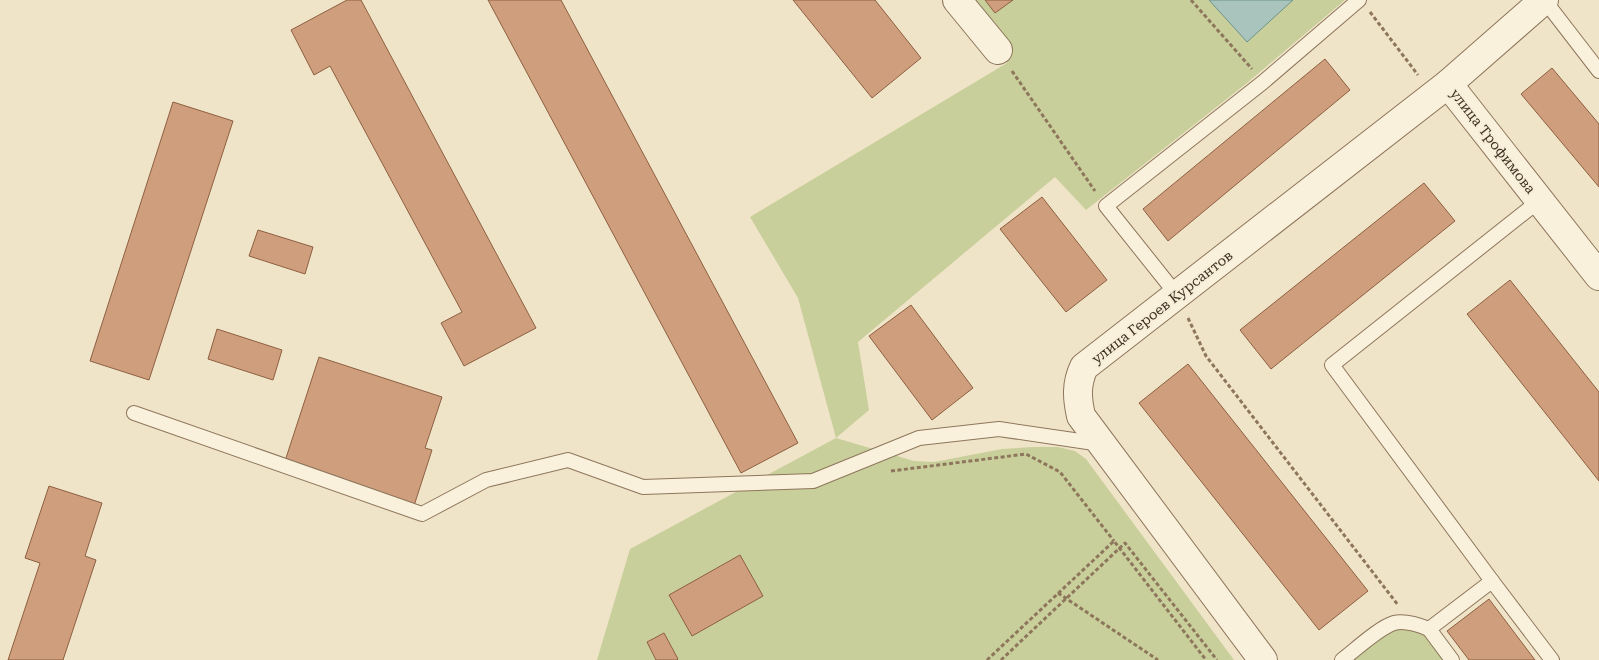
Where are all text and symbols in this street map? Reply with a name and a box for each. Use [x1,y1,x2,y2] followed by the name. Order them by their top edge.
[1447,85,1539,197] street label: улица Трофимова
[1088,247,1236,367] street label: улица Героев Курсантов

